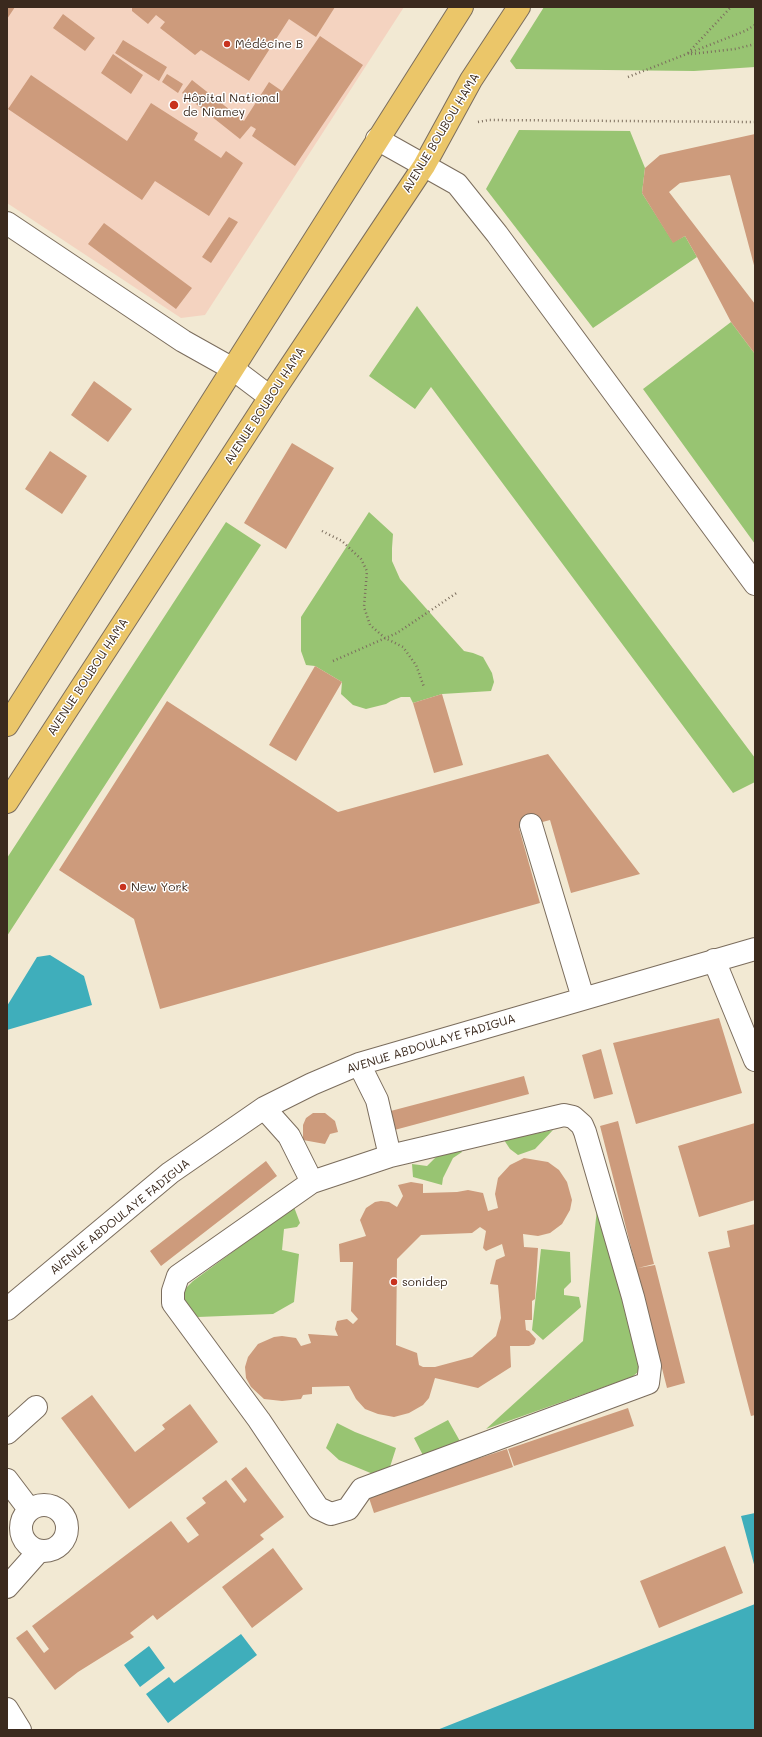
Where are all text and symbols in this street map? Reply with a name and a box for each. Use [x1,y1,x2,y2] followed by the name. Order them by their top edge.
[235,37,303,51] place label: Médécine B
[222,39,232,49] marker: Médécine B
[400,71,482,195] street label: AVENUE BOUBOU HAMA
[183,91,279,119] place label: Hôpital National de Niamey
[168,99,180,111] marker: Hôpital National de Niamey
[222,345,308,467] street label: AVENUE BOUBOU HAMA
[45,616,131,738] street label: AVENUE BOUBOU HAMA
[131,880,188,894] place label: New York
[118,882,128,892] marker: New York
[345,1011,517,1077] street label: AVENUE ABDOULAYE FADIGUA
[47,1156,193,1278] street label: AVENUE ABDOULAYE FADIGUA
[402,1275,448,1289] place label: sonidep
[389,1277,399,1287] marker: sonidep

